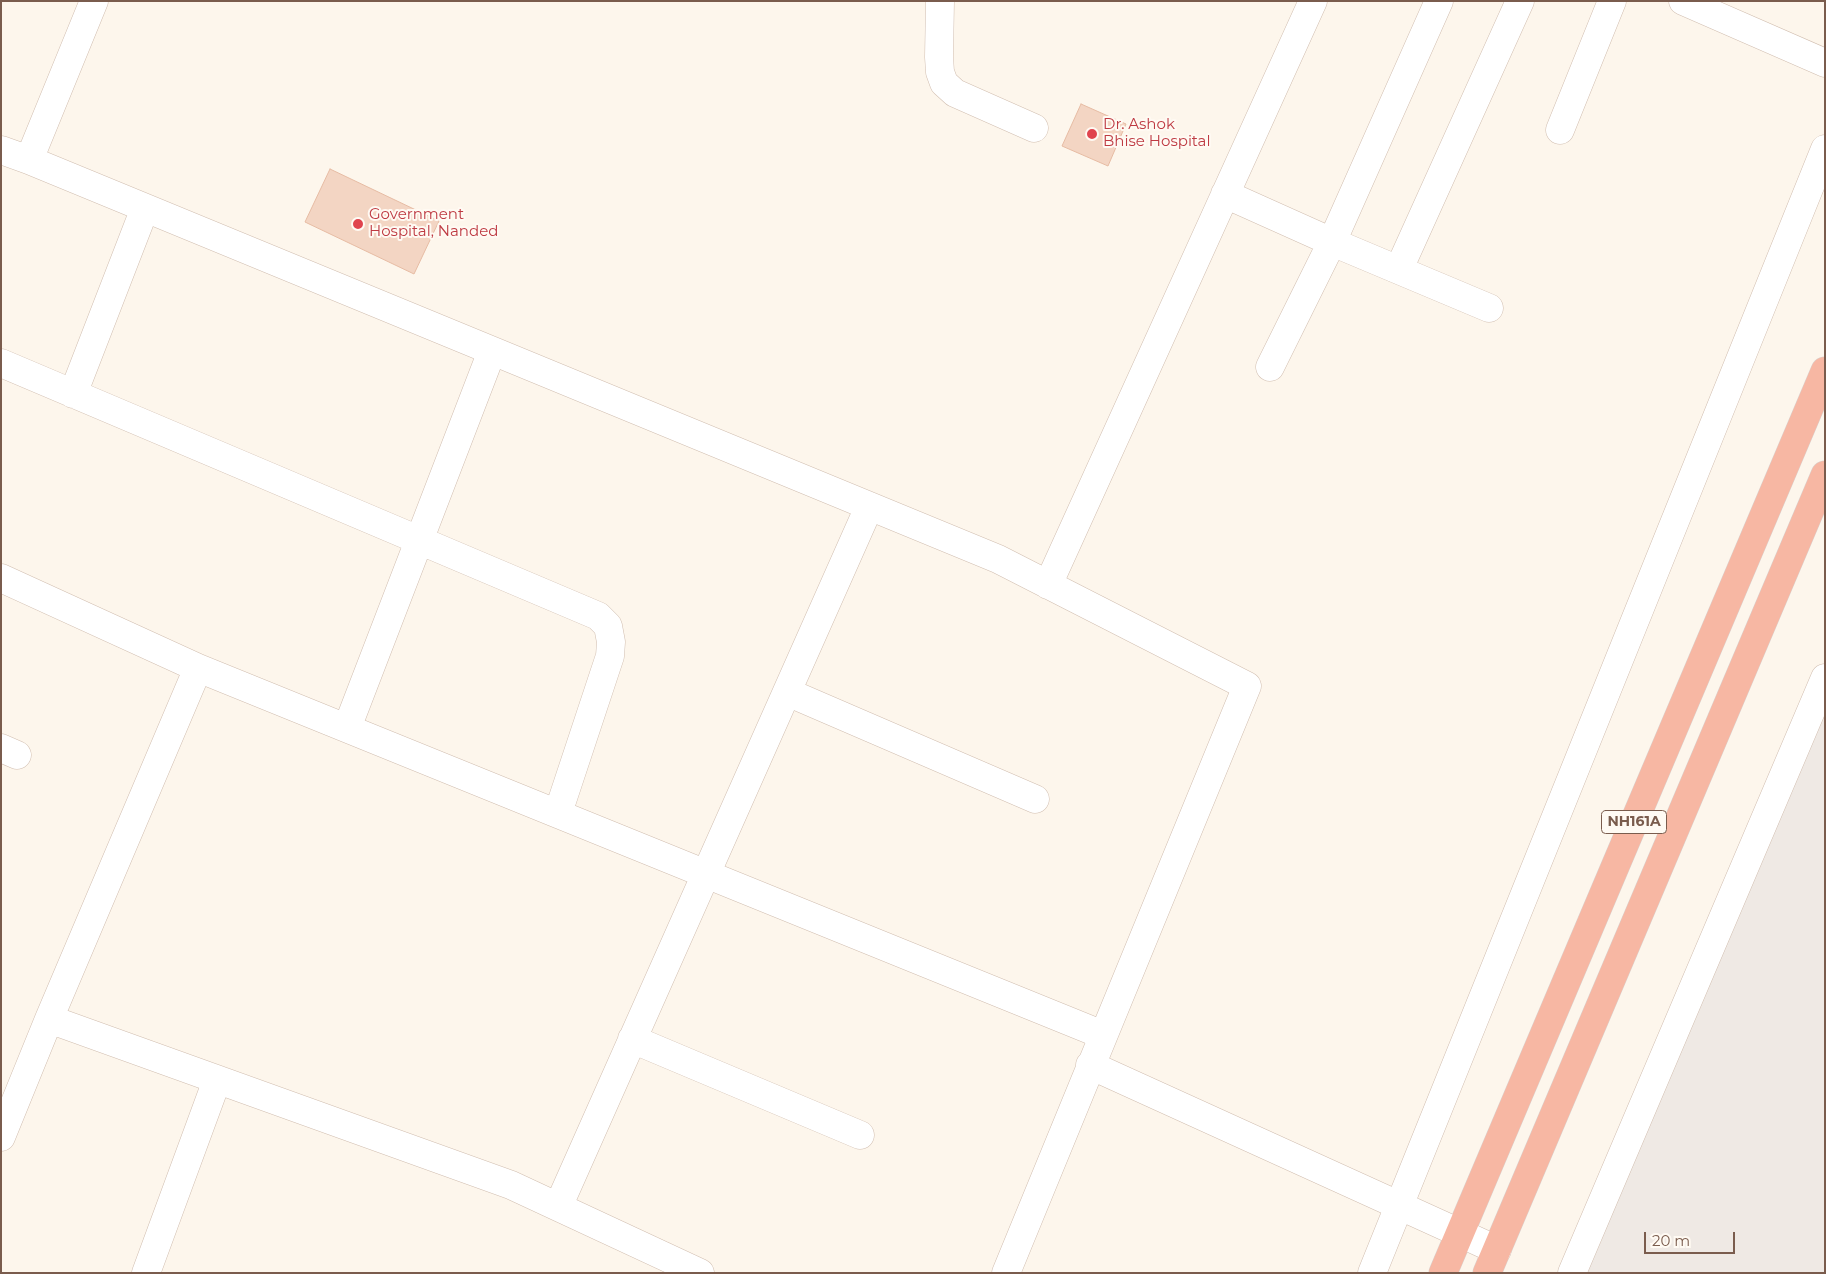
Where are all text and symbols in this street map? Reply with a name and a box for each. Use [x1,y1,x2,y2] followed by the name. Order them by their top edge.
[1103,116,1210,151] place label: Dr. Ashok Bhise Hospital
[1085,127,1099,141] marker: Dr. Ashok Bhise Hospital
[369,206,498,241] place label: Government Hospital, Nanded
[351,217,365,231] marker: Government Hospital, Nanded
[1602,810,1666,834] road number: NH161A
[1646,1222,1737,1254] scale bar
[1652,1231,1690,1250] text: 20 m

